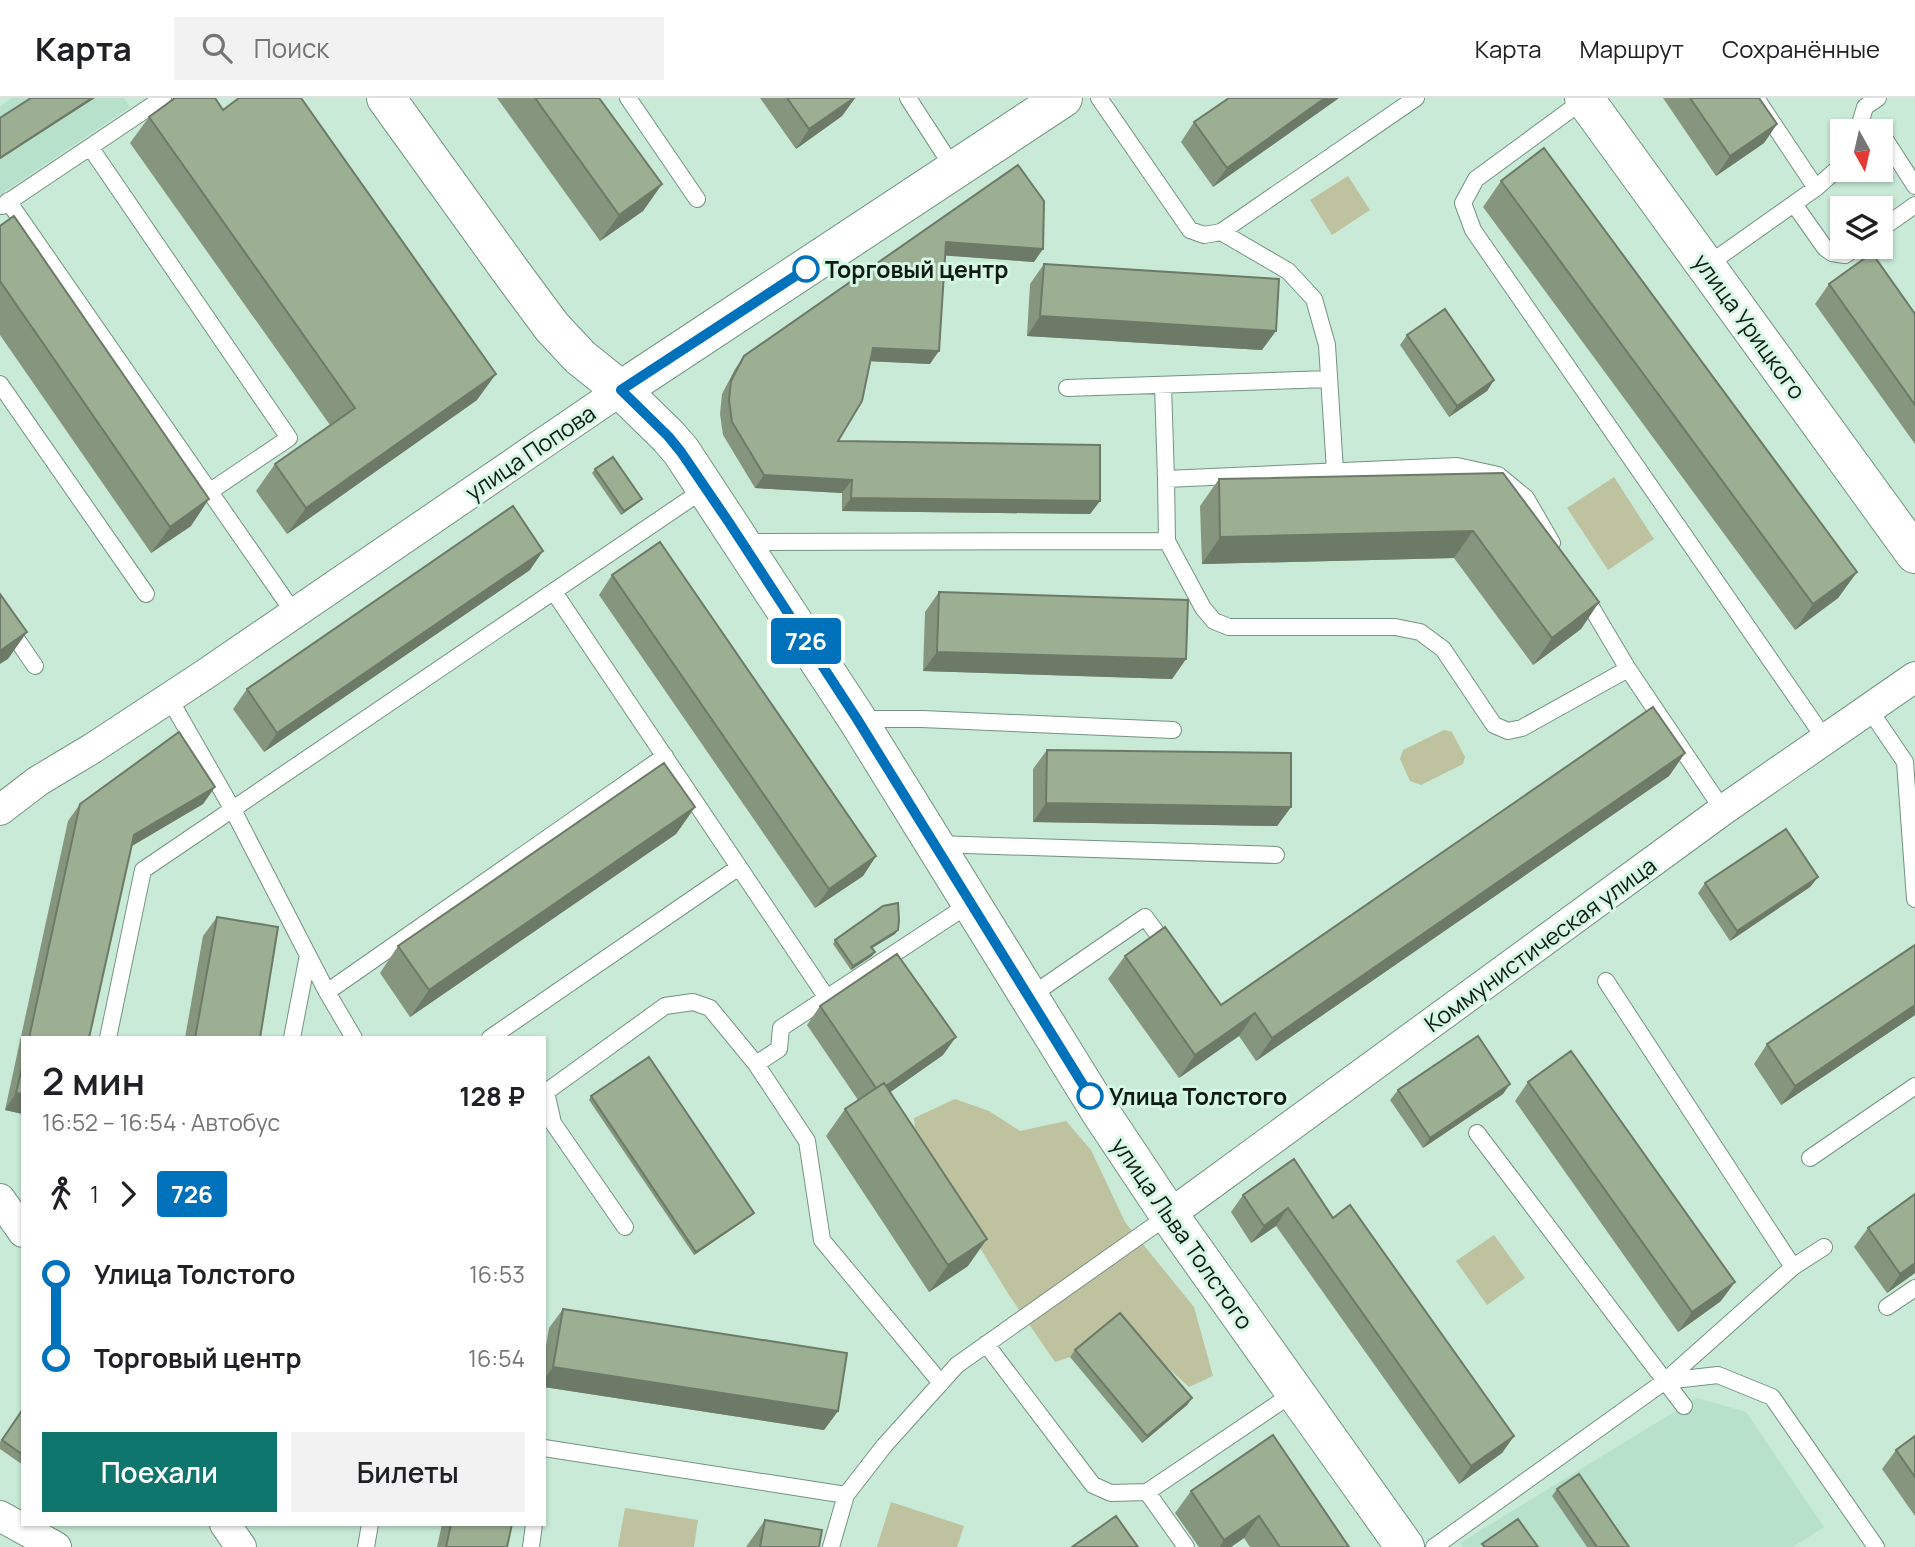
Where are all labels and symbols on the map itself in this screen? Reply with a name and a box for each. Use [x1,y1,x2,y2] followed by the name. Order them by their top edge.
[1830,119,1894,182] north arrow
[1686,247,1814,405] street label: улица Урицкого
[825,253,1009,285] place label: Торговый центр
[793,256,819,282] marker: Торговый центр
[459,397,601,507] street label: улица Попова
[766,618,846,664] line badge: 726
[1418,849,1662,1039] street label: Коммунистическая улица
[1109,1080,1287,1112] place label: Улица Толстого
[1077,1083,1103,1109] marker: Улица Толстого
[1105,1131,1261,1335] street label: улица Льва Толстого

